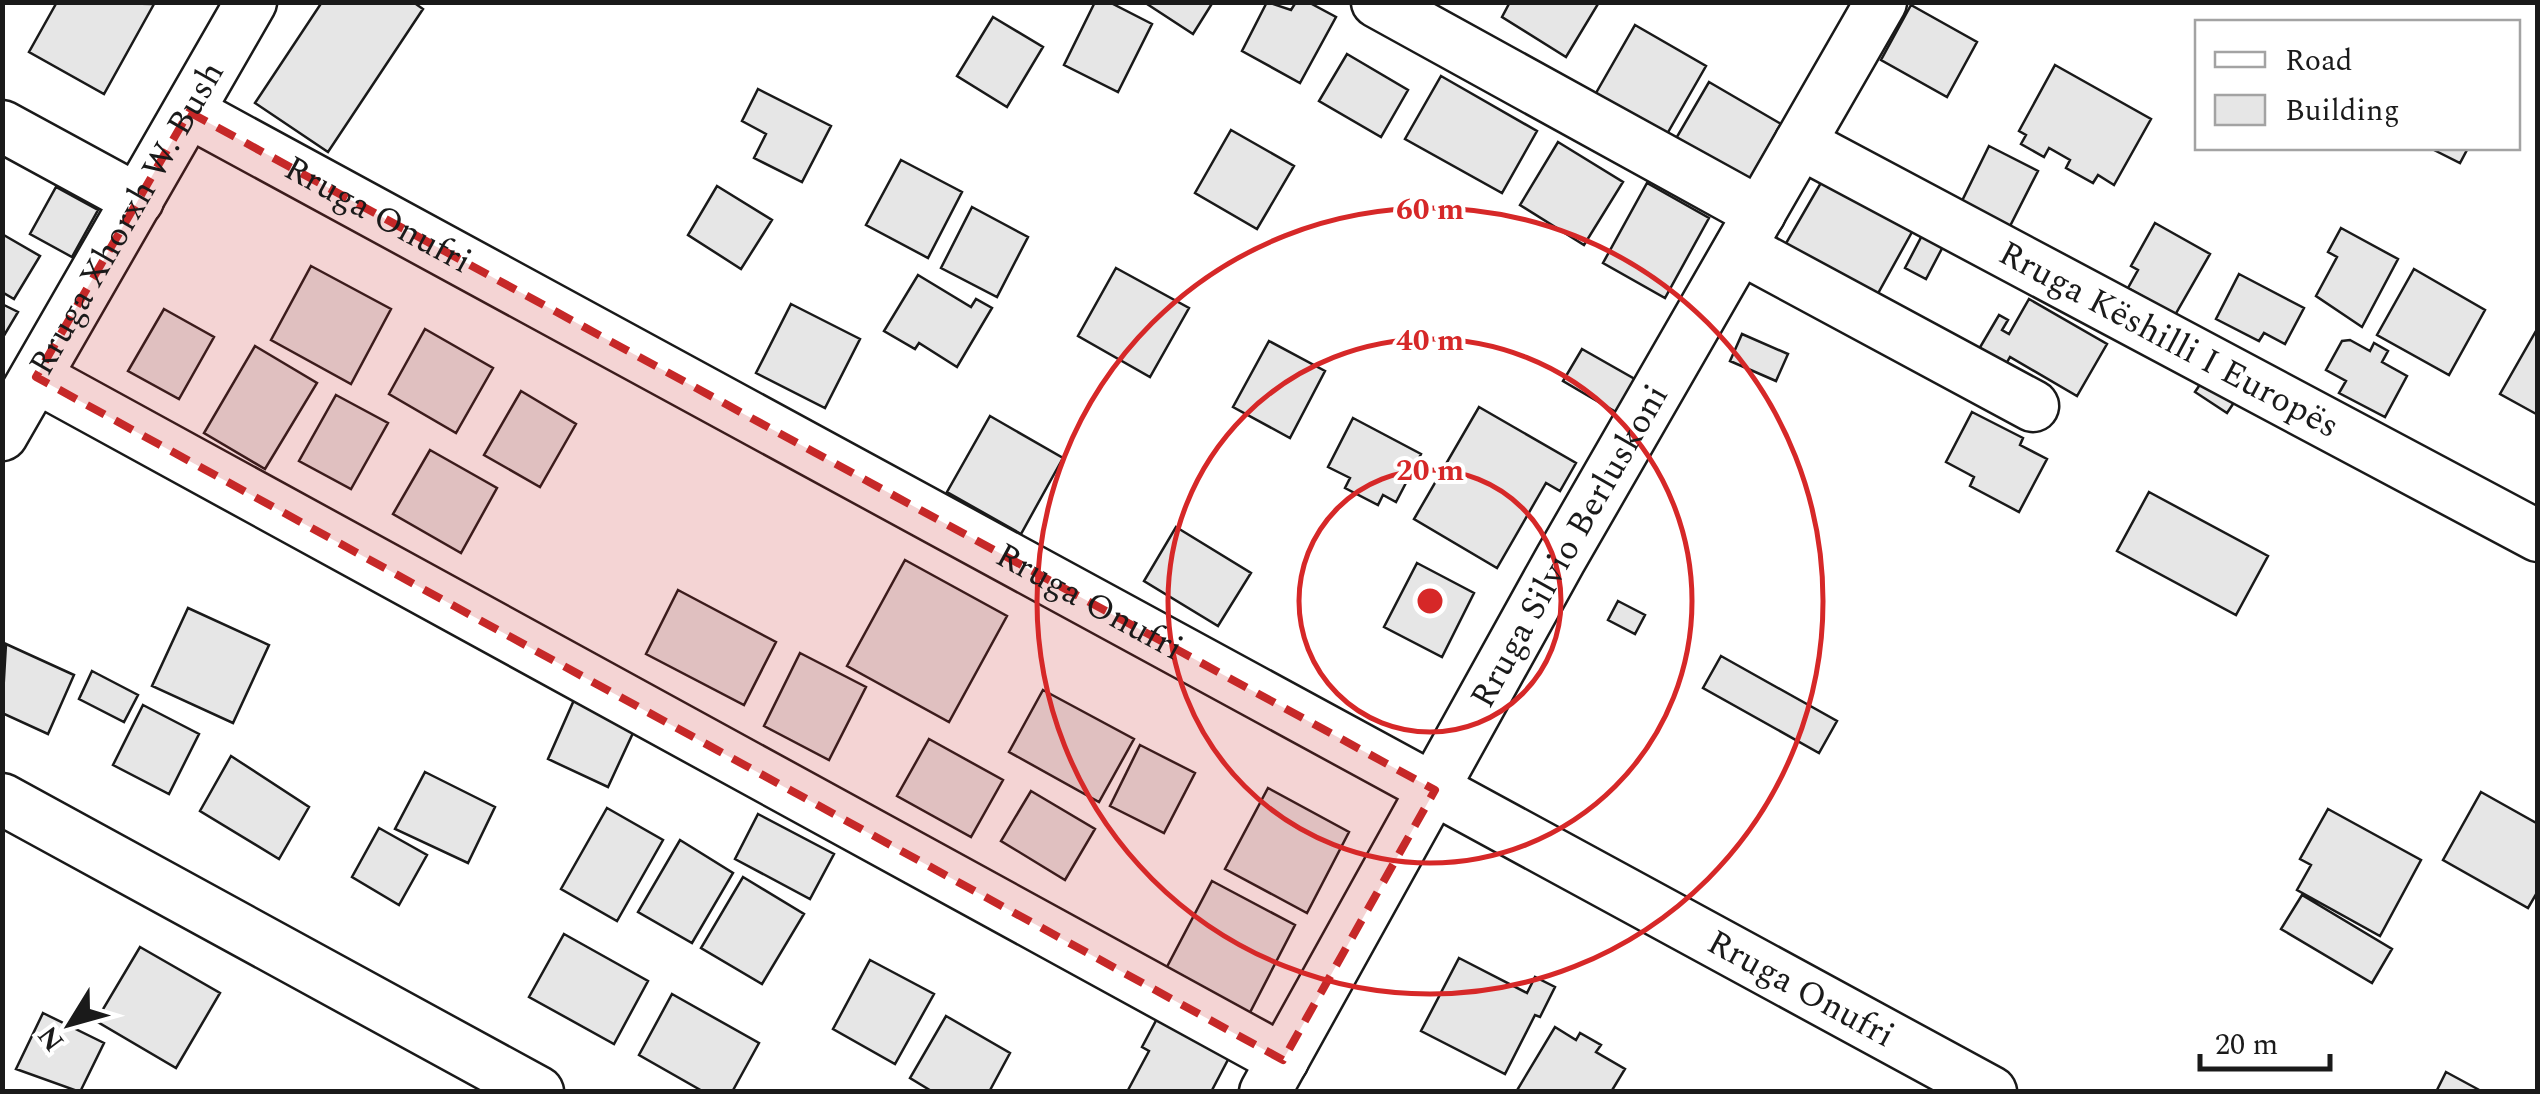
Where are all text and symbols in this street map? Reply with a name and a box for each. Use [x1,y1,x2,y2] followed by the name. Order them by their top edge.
[2195,20,2520,150] legend
[2285,38,2353,84] text: Road
[15,51,238,385] street label: Rruga Xhorxh W. Bush
[2285,88,2400,134] text: Building
[275,142,481,287] street label: Rruga Onufri
[1396,187,1464,233] text: 60 m
[1989,227,2349,452] street label: Rruga Këshilli I Europës
[1396,318,1464,364] text: 40 m
[1456,374,1682,718] street label: Rruga Silvio Berluskoni
[1396,448,1464,494] text: 20 m
[986,529,1193,674] street label: Rruga Onufri
[1412,583,1448,619] centre of rings
[1698,916,1904,1061] street label: Rruga Onufri
[20,974,120,1074] north arrow
[2200,1009,2330,1071] scale bar
[27,1016,75,1060] text: N
[2215,1022,2278,1068] text: 20 m

